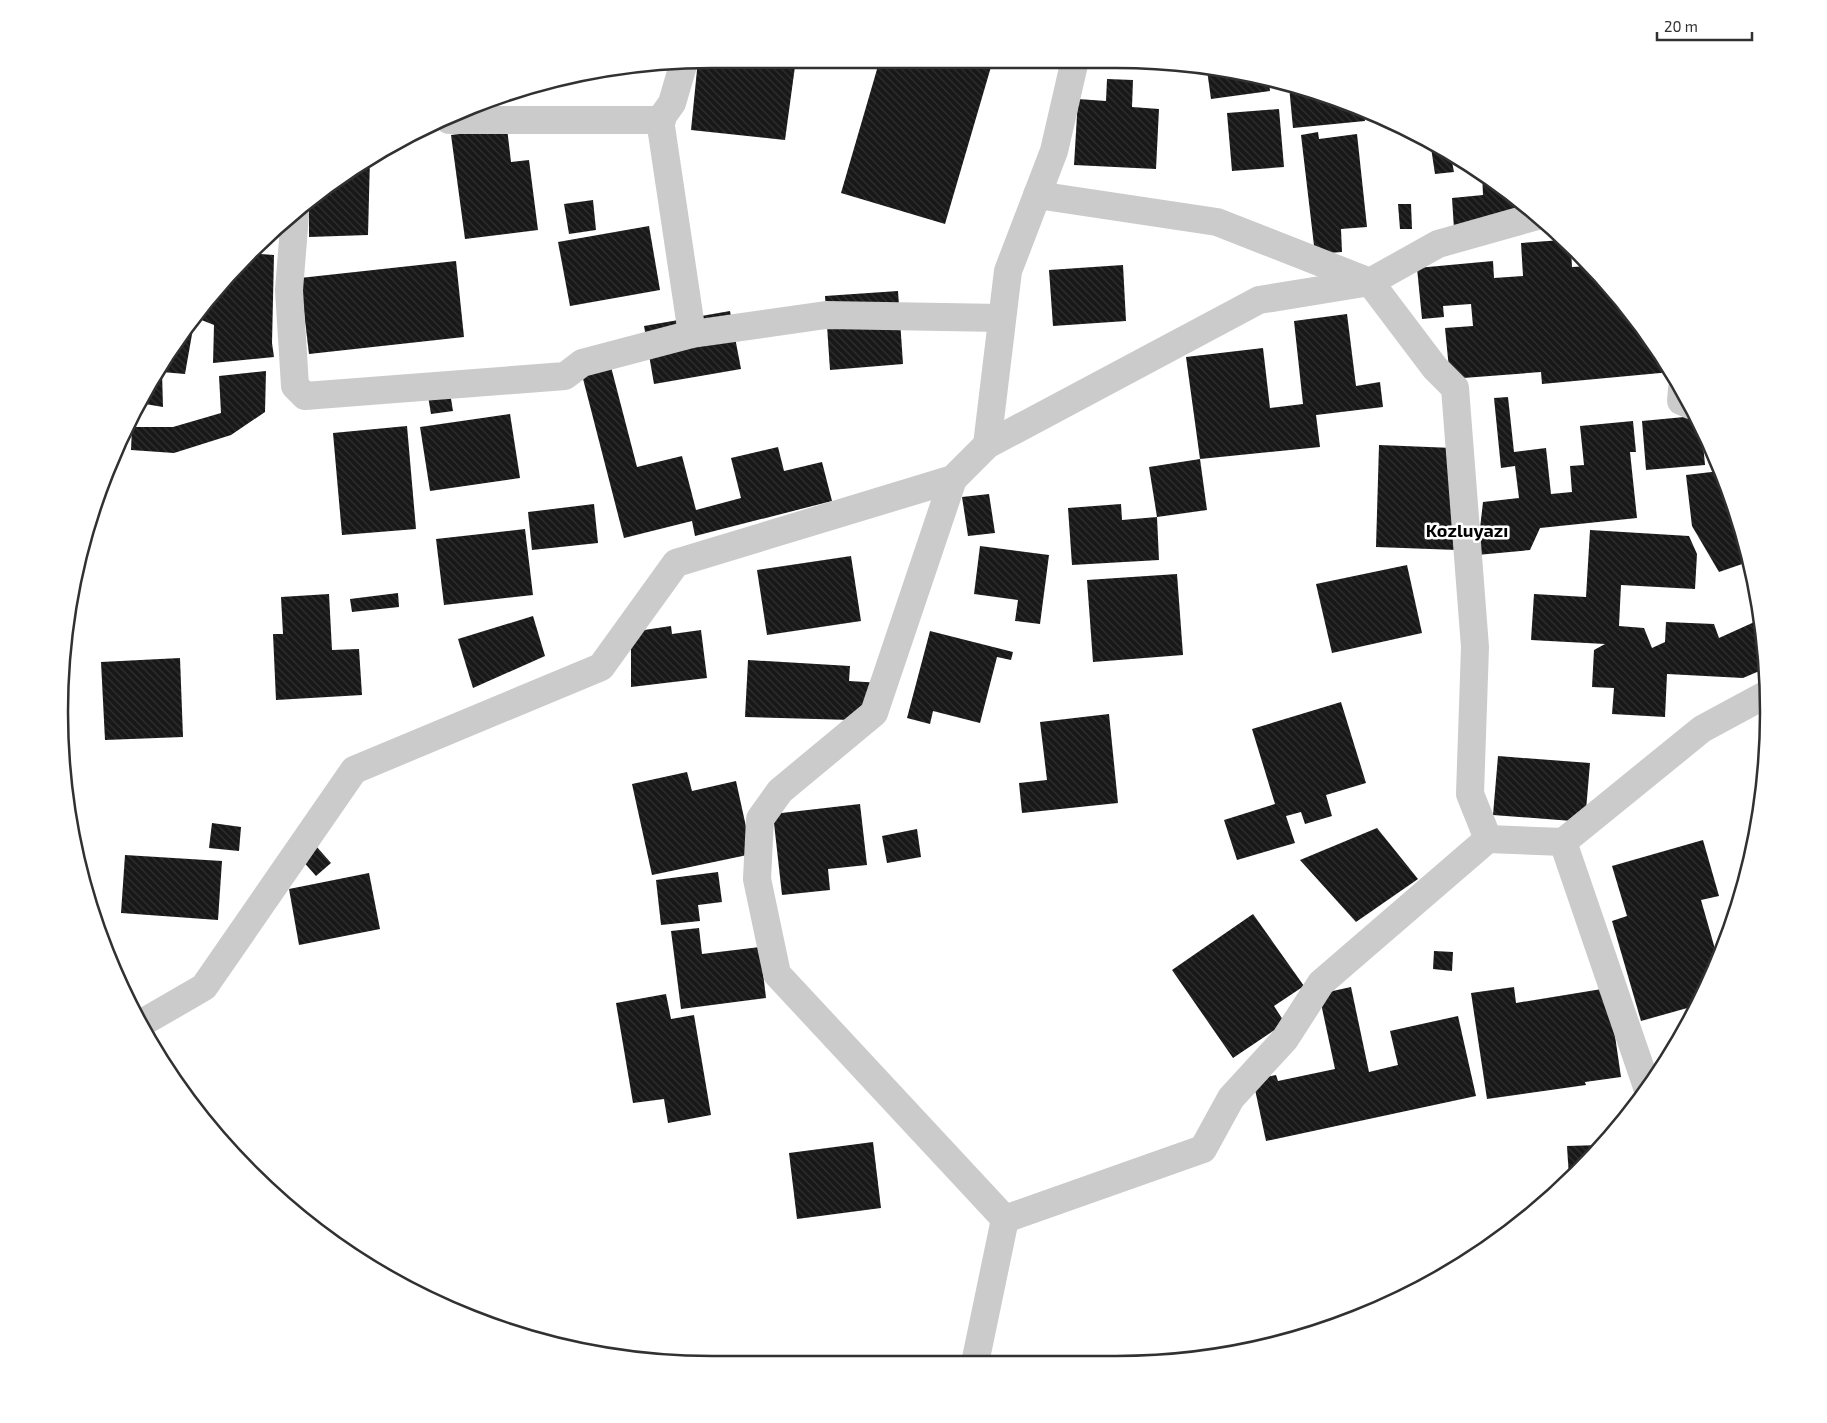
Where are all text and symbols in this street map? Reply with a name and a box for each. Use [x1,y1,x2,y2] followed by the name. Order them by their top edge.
[1657,10,1752,42] scale bar
[1664,17,1698,35] text: 20 m
[1426,519,1508,541] district label: Kozluyazı

